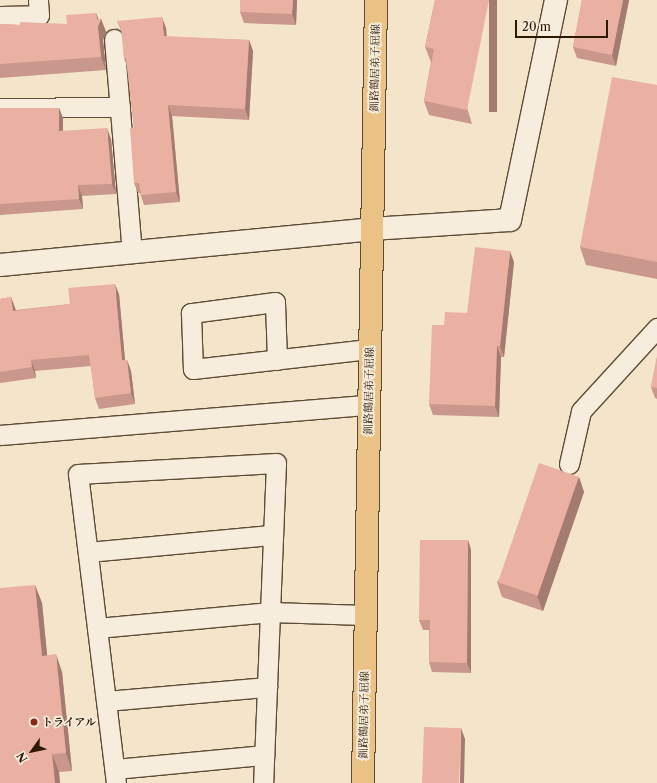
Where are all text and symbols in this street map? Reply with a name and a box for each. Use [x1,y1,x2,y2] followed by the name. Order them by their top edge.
[517,12,610,38] scale bar
[522,19,551,34] text: 20 m
[368,24,382,112] street label: 釧路鶴居弟子屈線
[362,347,376,435] street label: 釧路鶴居弟子屈線
[357,671,371,759] street label: 釧路鶴居弟子屈線
[42,715,97,729] place label: トライアル
[29,717,39,727] marker: トライアル
[12,731,52,771] north arrow
[13,750,30,765] text: N

